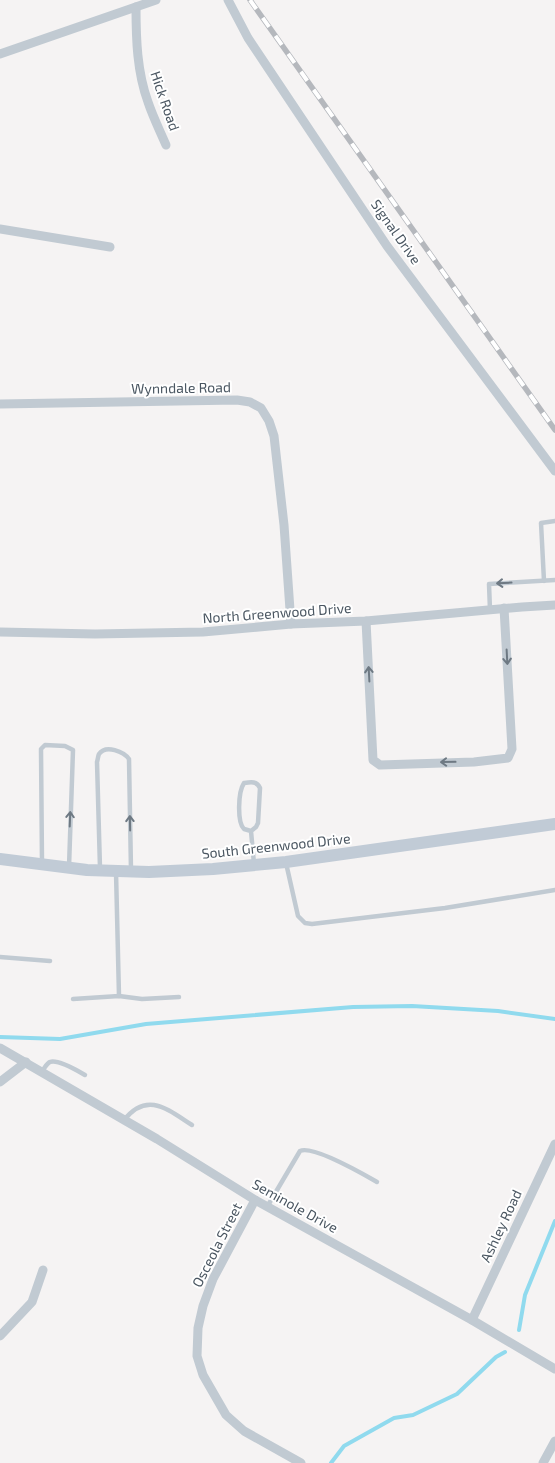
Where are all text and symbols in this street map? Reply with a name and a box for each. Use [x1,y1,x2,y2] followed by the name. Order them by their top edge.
[147,69,184,133] street label: Hick Road
[368,196,425,267] street label: Signal Drive
[131,378,231,397] street label: Wynndale Road
[496,579,512,588] one-way arrow
[202,599,352,626] street label: North Greenwood Drive
[502,649,511,665] one-way arrow
[364,666,373,682] one-way arrow
[440,758,456,767] one-way arrow
[66,812,75,828] one-way arrow
[125,815,135,832] one-way arrow
[201,829,351,862] street label: South Greenwood Drive
[249,1175,341,1236] street label: Seminole Drive
[476,1187,525,1265] street label: Ashley Road
[188,1200,245,1290] street label: Osceola Street

